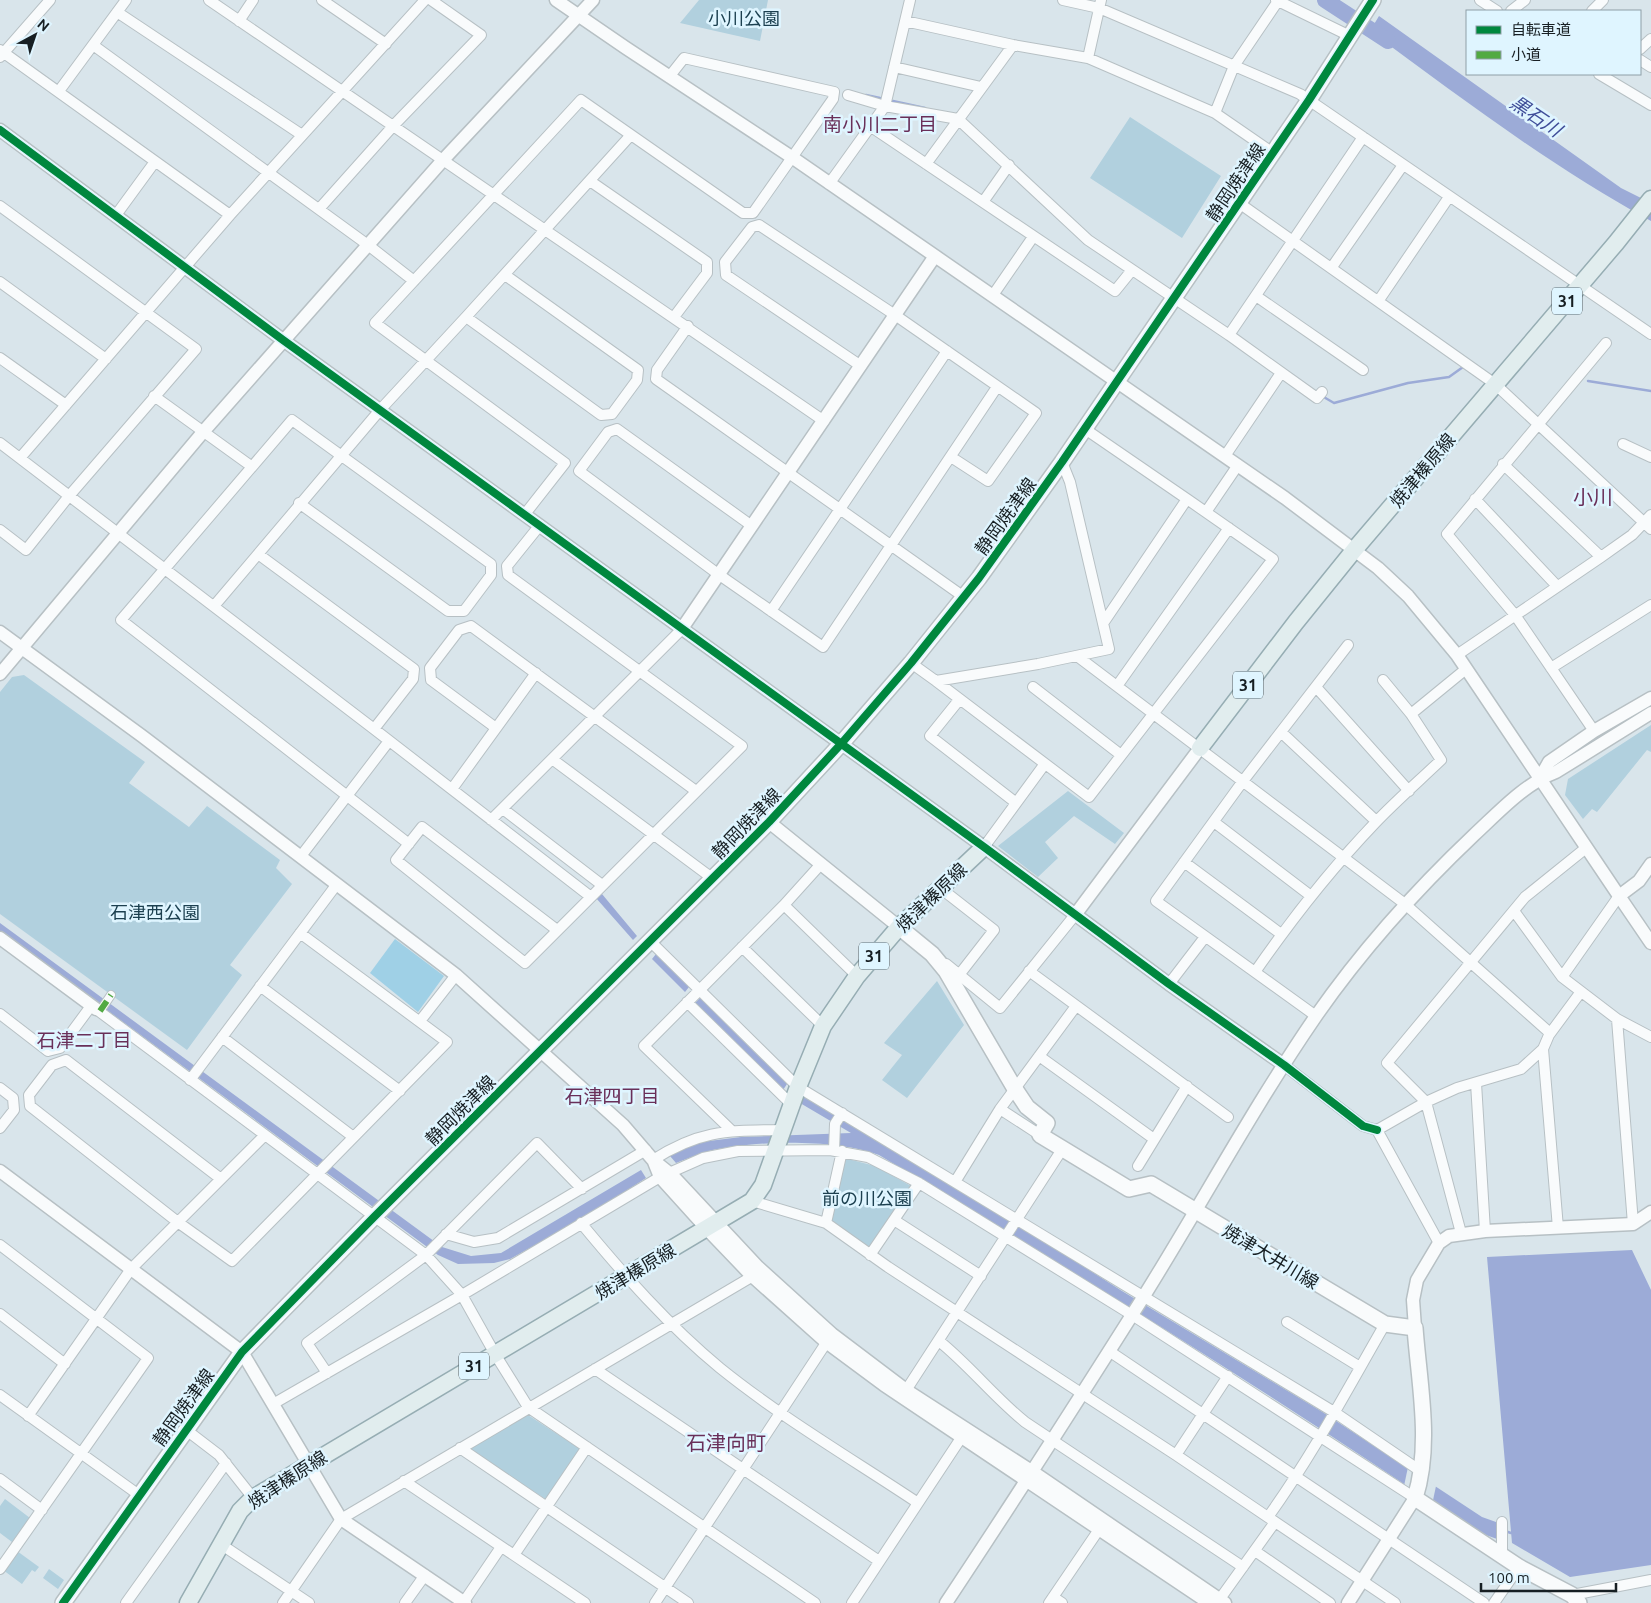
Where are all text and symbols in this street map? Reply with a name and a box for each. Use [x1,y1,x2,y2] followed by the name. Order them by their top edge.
[708,8,780,28] park label: 小川公園
[10,10,60,60] north arrow
[1466,10,1641,75] legend
[34,16,53,35] text: N
[1511,21,1571,38] text: 自転車道
[1511,46,1541,63] text: 小道
[1506,91,1567,142] water label: 黒石川
[823,113,937,135] district label: 南小川二丁目
[1202,139,1268,225] street label: 静岡焼津線
[1552,288,1582,314] road number: 31
[1385,429,1459,511] street label: 焼津榛原線
[970,474,1040,558] street label: 静岡焼津線
[1573,485,1613,508] district label: 小川
[1233,672,1263,698] road number: 31
[708,784,784,862] street label: 静岡焼津線
[892,859,970,935] street label: 焼津榛原線
[110,902,200,922] park label: 石津西公園
[859,942,889,969] road number: 31
[36,1029,132,1051] district label: 石津二丁目
[421,1071,499,1149] street label: 静岡焼津線
[564,1085,660,1107] district label: 石津四丁目
[822,1188,912,1208] park label: 前の川公園
[1220,1220,1322,1292] street label: 焼津大井川線
[591,1239,679,1303] street label: 焼津榛原線
[459,1352,489,1380] road number: 31
[148,1365,218,1449] street label: 静岡焼津線
[686,1431,766,1454] district label: 石津向町
[244,1446,330,1512] street label: 焼津榛原線
[1481,1560,1616,1592] scale bar
[1488,1569,1530,1586] text: 100 m

